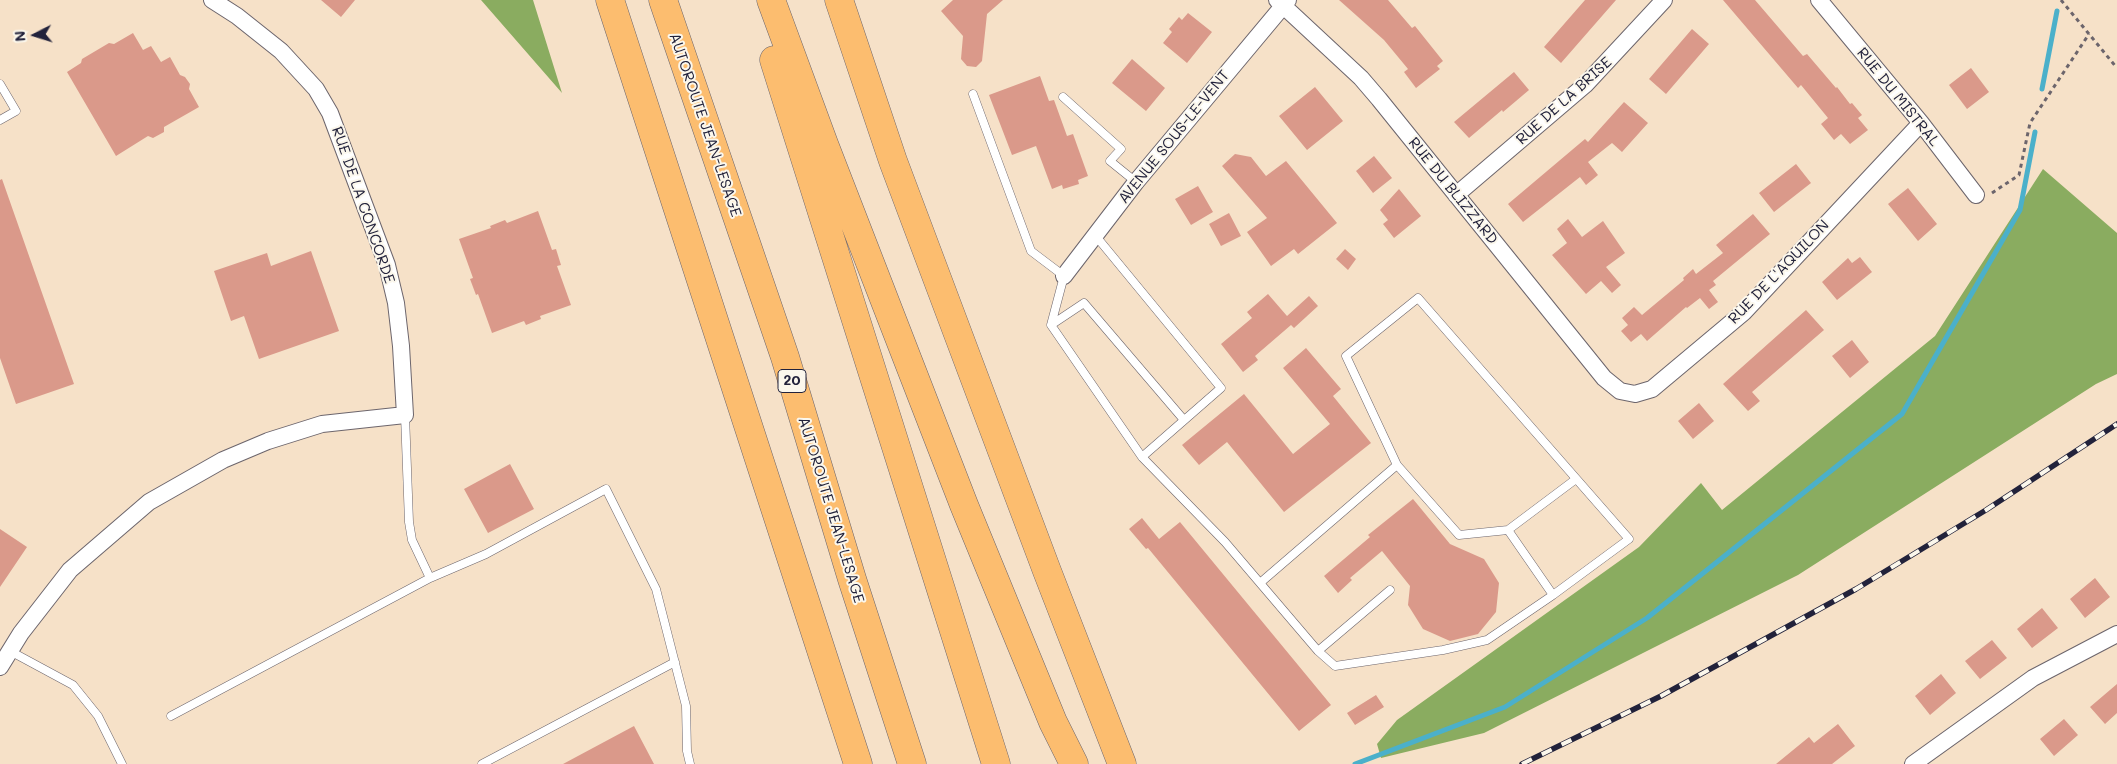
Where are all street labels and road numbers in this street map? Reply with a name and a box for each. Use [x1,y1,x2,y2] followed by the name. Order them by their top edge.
[665,31,745,219] street label: AUTOROUTE JEAN-LESAGE
[1853,44,1943,150] street label: RUE DU MISTRAL
[1513,53,1615,149] street label: RUE DE LA BRISE
[1115,67,1233,207] street label: AVENUE SOUS-LE-VENT
[328,124,398,286] street label: RUE DE LA CONCORDE
[1404,134,1502,248] street label: RUE DU BLIZZARD
[1725,216,1833,328] street label: RUE DE L'AQUILON
[778,370,806,392] road number: 20
[794,415,868,605] street label: AUTOROUTE JEAN-LESAGE

